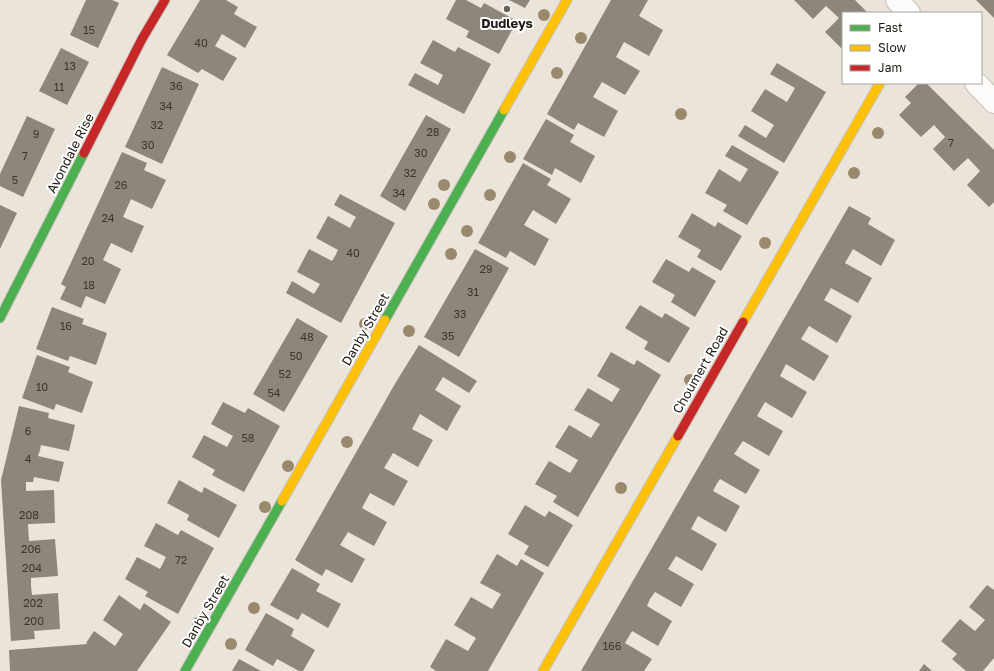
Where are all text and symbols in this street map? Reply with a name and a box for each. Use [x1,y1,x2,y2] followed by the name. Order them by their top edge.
[502,4,512,14] marker: Dudleys
[842,12,982,84] legend
[481,15,533,31] place label: Dudleys
[878,20,903,35] text: Fast
[83,23,95,36] house number: 15
[194,36,208,49] house number: 40
[878,40,906,55] text: Slow
[64,59,76,72] house number: 13
[878,60,902,75] text: Jam
[169,79,183,92] house number: 36
[54,80,64,93] house number: 11
[159,99,173,112] house number: 34
[43,110,97,196] street label: Avondale Rise
[151,118,163,131] house number: 32
[426,125,440,138] house number: 28
[33,127,39,140] house number: 9
[948,136,954,149] house number: 7
[141,138,155,151] house number: 30
[414,146,428,159] house number: 30
[22,149,28,162] house number: 7
[404,166,416,179] house number: 32
[12,173,18,186] house number: 5
[114,178,128,191] house number: 26
[392,186,406,199] house number: 34
[101,211,115,224] house number: 24
[346,246,360,259] house number: 40
[81,254,95,267] house number: 20
[479,262,493,275] house number: 29
[83,278,95,291] house number: 18
[467,285,479,298] house number: 31
[338,290,392,368] street label: Danby Street
[454,307,466,320] house number: 33
[60,319,72,332] house number: 16
[669,324,731,416] street label: Choumert Road
[442,329,454,342] house number: 35
[300,330,314,343] house number: 48
[289,349,303,362] house number: 50
[279,367,291,380] house number: 52
[36,380,48,393] house number: 10
[267,386,281,399] house number: 54
[25,424,32,437] house number: 6
[241,431,255,444] house number: 58
[25,452,32,465] house number: 4
[19,508,39,521] house number: 208
[21,542,41,555] house number: 206
[175,553,187,566] house number: 72
[22,561,42,574] house number: 204
[178,572,232,650] street label: Danby Street
[23,596,43,609] house number: 202
[24,614,44,627] house number: 200
[603,639,622,652] house number: 166

